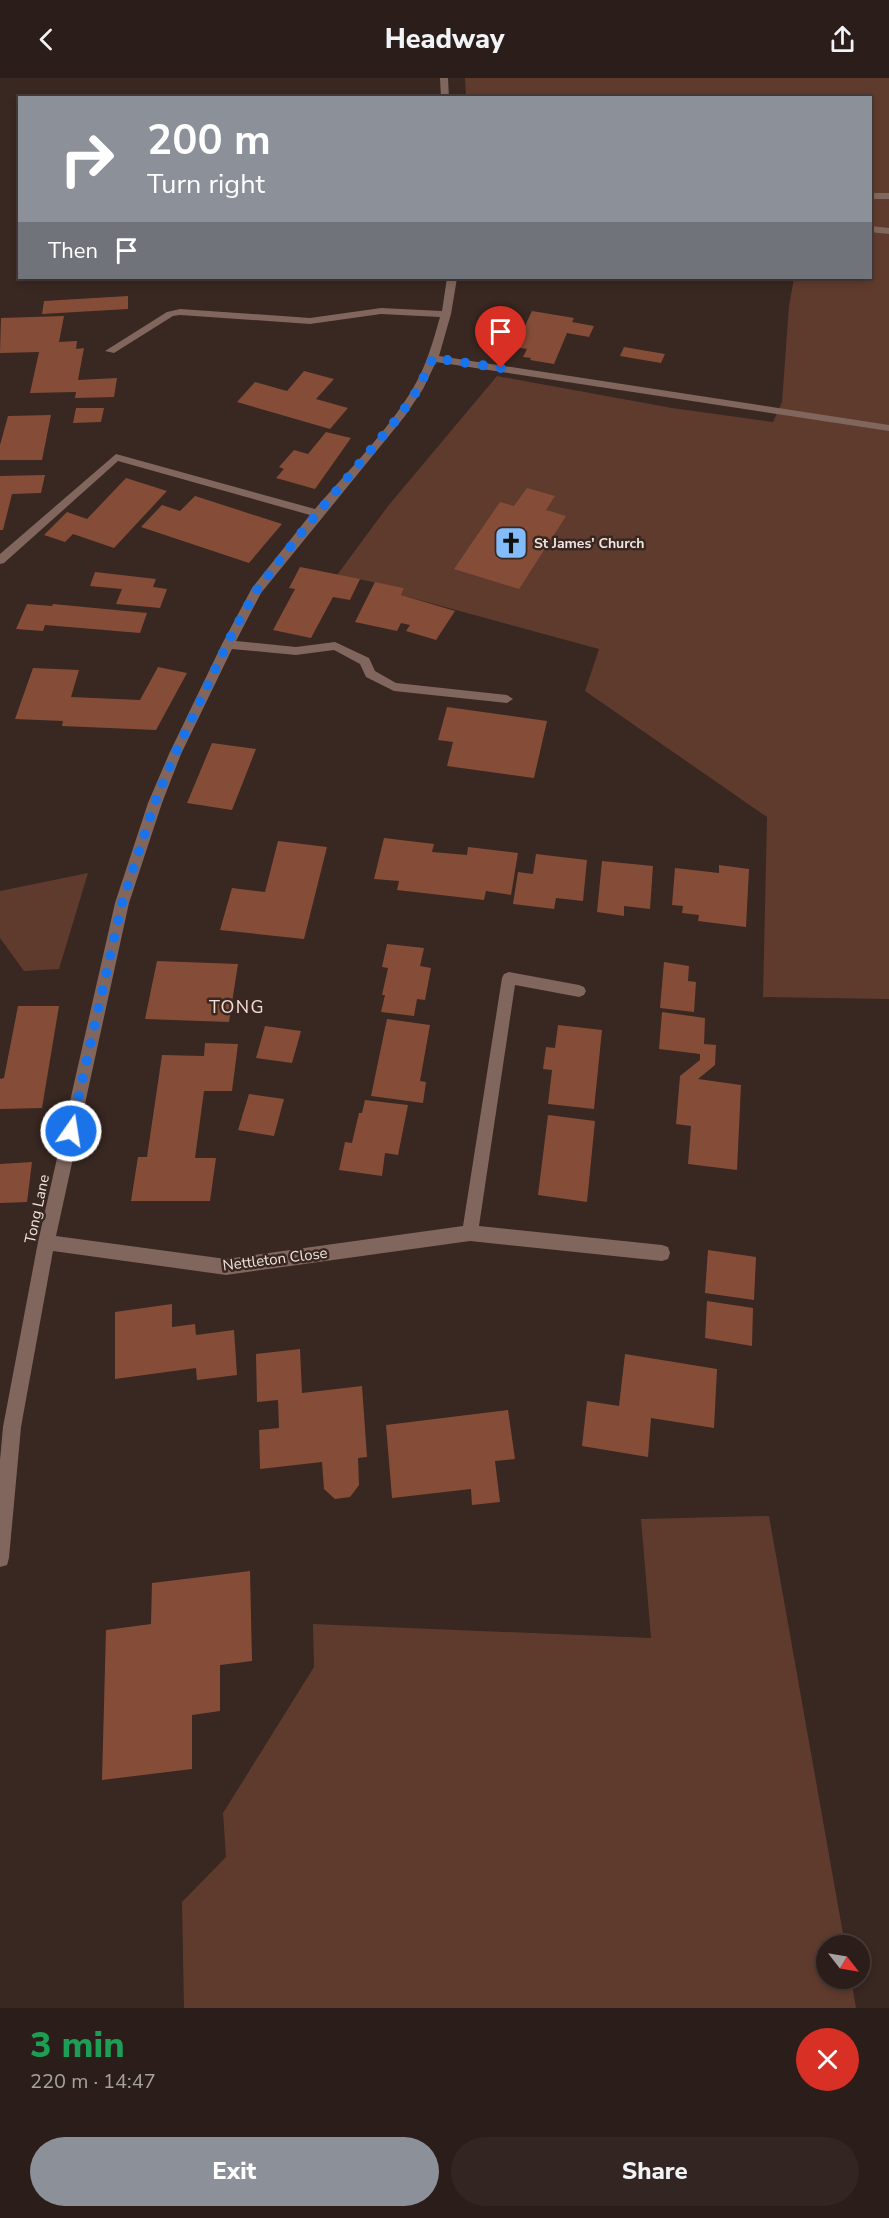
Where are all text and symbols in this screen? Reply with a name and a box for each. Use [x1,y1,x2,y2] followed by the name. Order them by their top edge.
[385,21,504,58] text: Headway
[30,23,63,56] icon: back
[826,23,859,56] icon: share
[147,112,271,169] text: 200 m
[48,120,126,198] icon: right
[147,166,265,203] text: Turn right
[110,234,143,267] icon: arrive
[48,236,98,266] text: Then
[475,306,526,368] pin
[484,315,517,348] icon: arrive
[493,525,529,561] church icon: St James' Church
[534,534,644,553] place label: St James' Church
[209,995,265,1019] district label: TONG
[39,1099,103,1163] position arrow
[20,1173,54,1245] street label: Tong Lane
[221,1243,329,1275] street label: Nettleton Close
[816,1935,870,1989] north arrow
[816,1935,870,1989] map controls
[30,2021,125,2070] text: 3 min
[796,2028,859,2091] button: close
[30,2068,156,2095] text: 220 m · 14:47
[30,2137,439,2206] button: Exit
[451,2137,859,2206] button: Share

